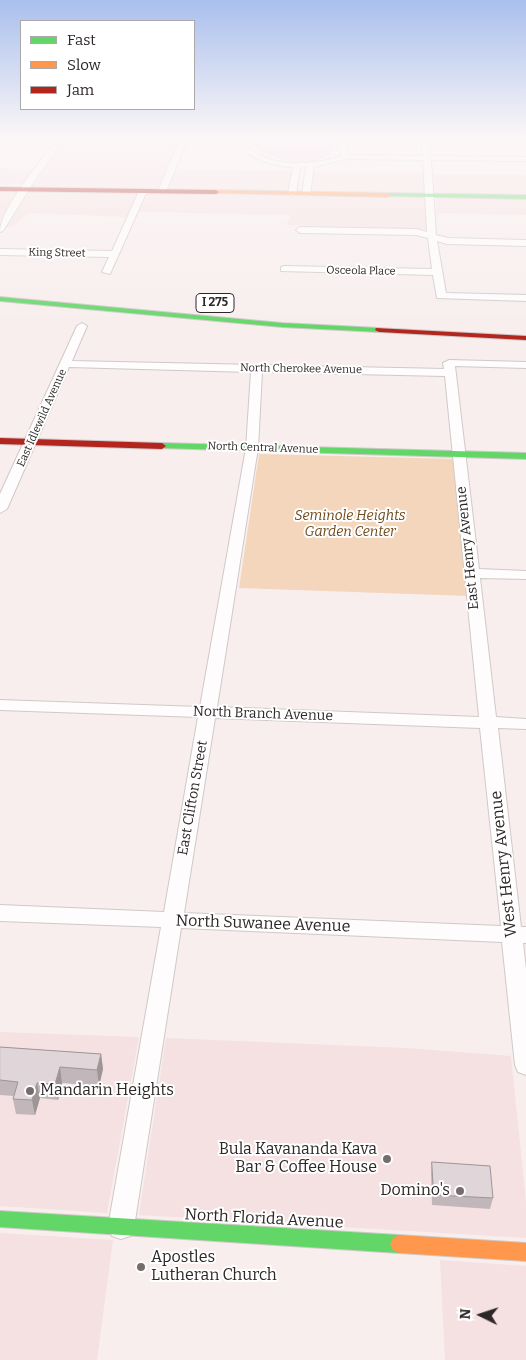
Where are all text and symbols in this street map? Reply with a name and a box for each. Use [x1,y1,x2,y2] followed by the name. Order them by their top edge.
[20,20,195,110] legend
[67,31,96,49] text: Fast
[67,56,101,74] text: Slow
[67,81,94,99] text: Jam
[28,246,86,260] street label: King Street
[326,264,396,278] street label: Osceola Place
[196,294,234,312] road number: I 275
[240,361,362,377] street label: North Cherokee Avenue
[14,367,70,469] street label: East Idlewild Avenue
[207,439,319,457] street label: North Central Avenue
[453,486,483,610] street label: East Henry Avenue
[295,508,405,540] park label: Seminole Heights Garden Center
[193,703,333,725] street label: North Branch Avenue
[175,739,211,857] street label: East Clifton Street
[487,790,521,938] street label: West Henry Avenue
[175,911,351,937] street label: North Suwanee Avenue
[40,1081,174,1101] place label: Mandarin Heights
[24,1085,36,1097] marker: Mandarin Heights
[219,1140,377,1178] place label: Bula Kavananda Kava Bar & Coffee House
[381,1153,393,1165] marker: Bula Kavananda Kava Bar & Coffee House
[380,1181,450,1201] place label: Domino's
[454,1185,466,1197] marker: Domino's
[184,1205,344,1233] street label: North Florida Avenue
[151,1248,277,1286] place label: Apostles Lutheran Church
[135,1261,147,1273] marker: Apostles Lutheran Church
[456,1290,506,1340] north arrow
[457,1308,474,1320] text: N

